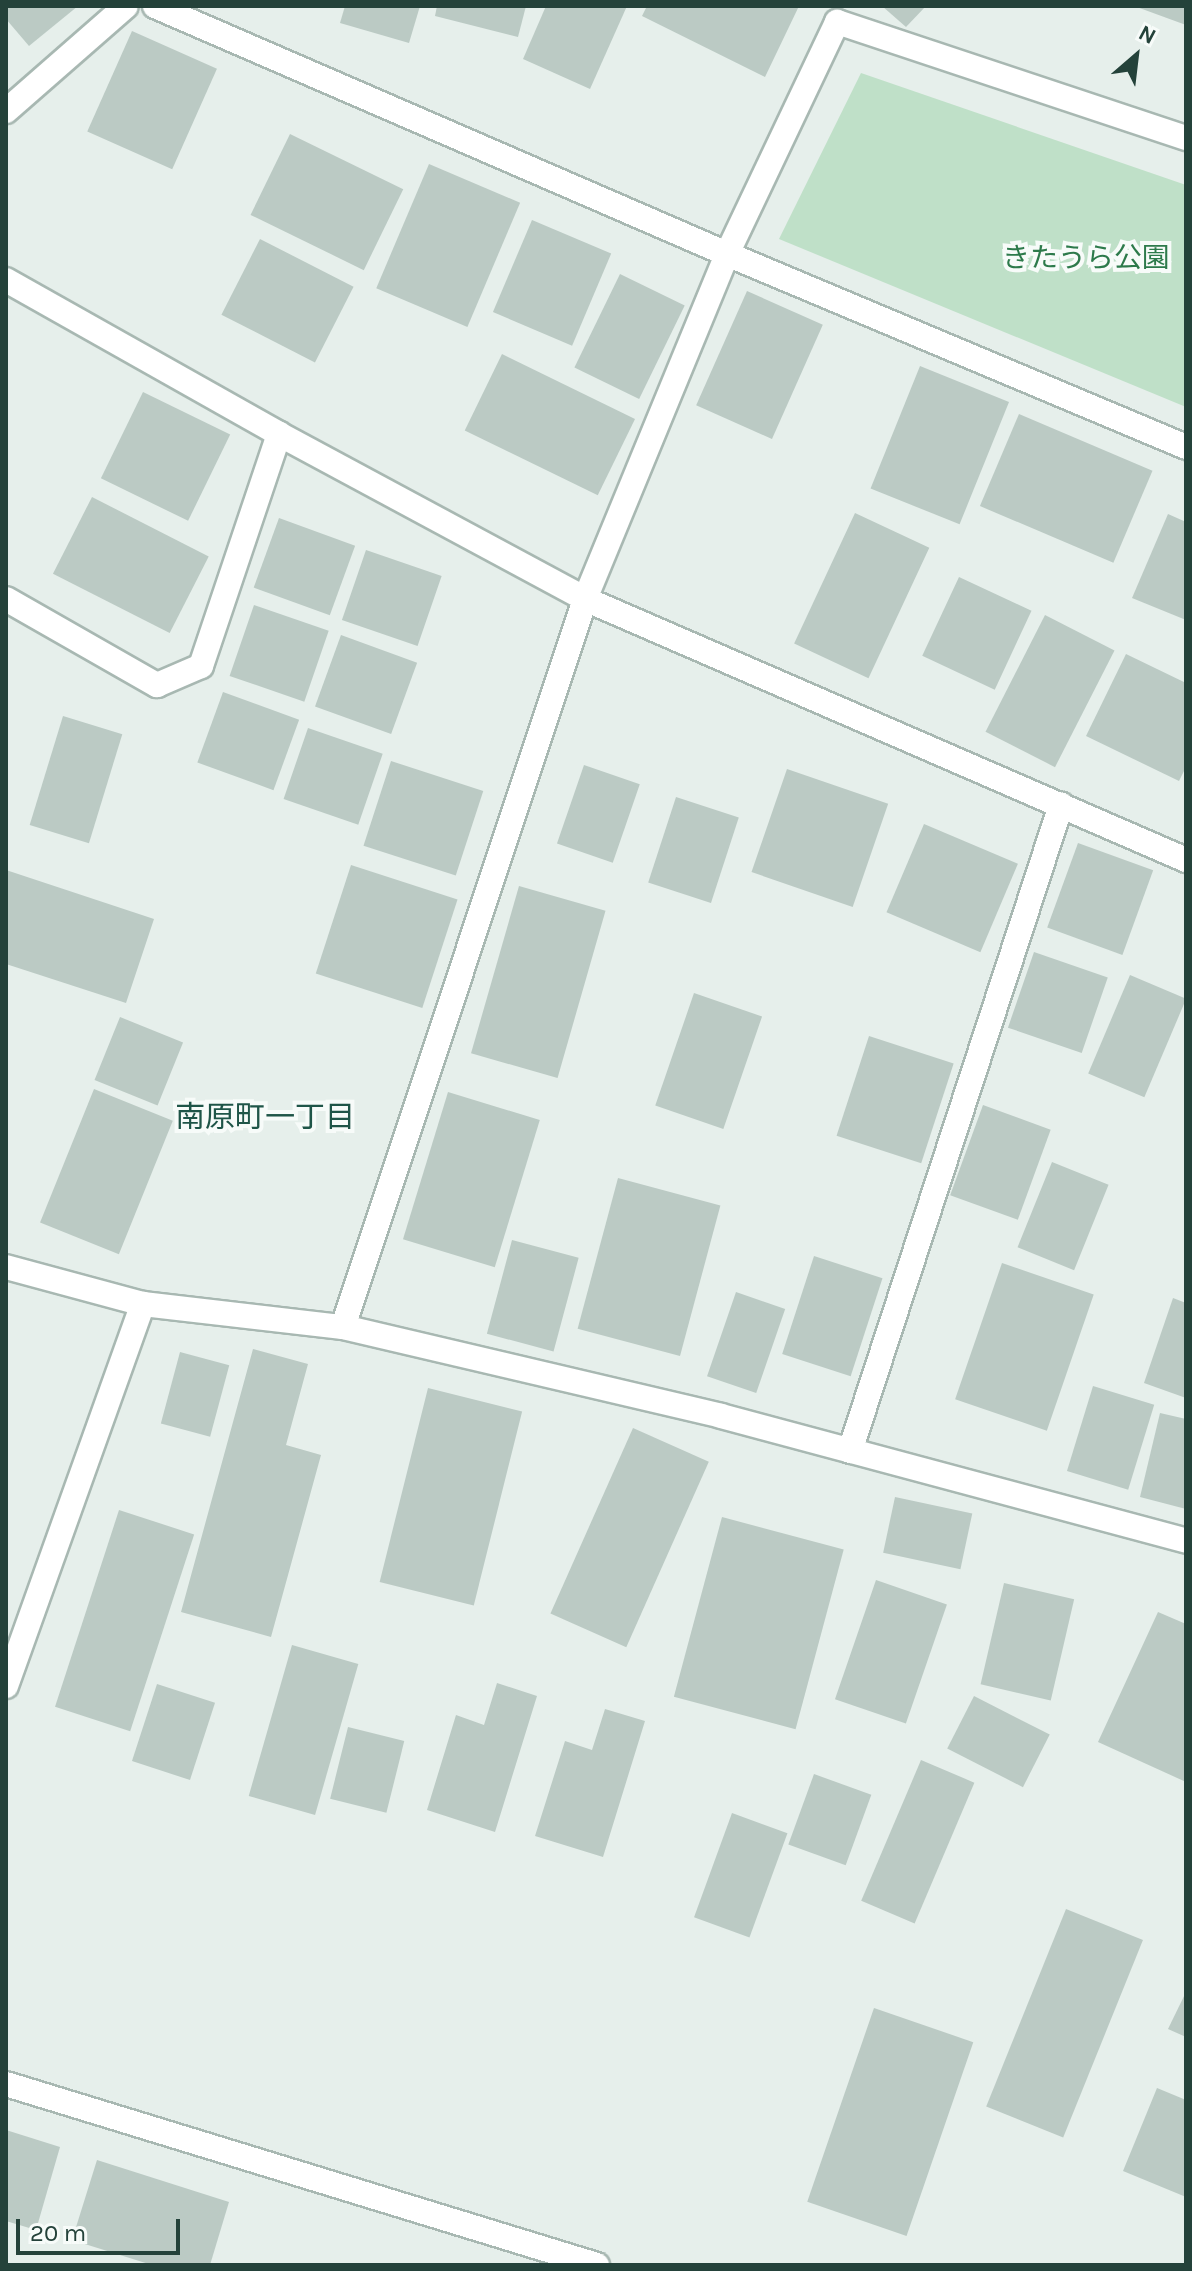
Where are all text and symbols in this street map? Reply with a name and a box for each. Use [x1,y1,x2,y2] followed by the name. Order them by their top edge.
[1096,16,1176,96] north arrow
[1134,20,1160,50] text: N
[1002,241,1170,275] park label: きたうら公園
[175,1099,355,1135] district label: 南原町一丁目
[20,2203,184,2253] scale bar
[30,2219,86,2247] text: 20 m

